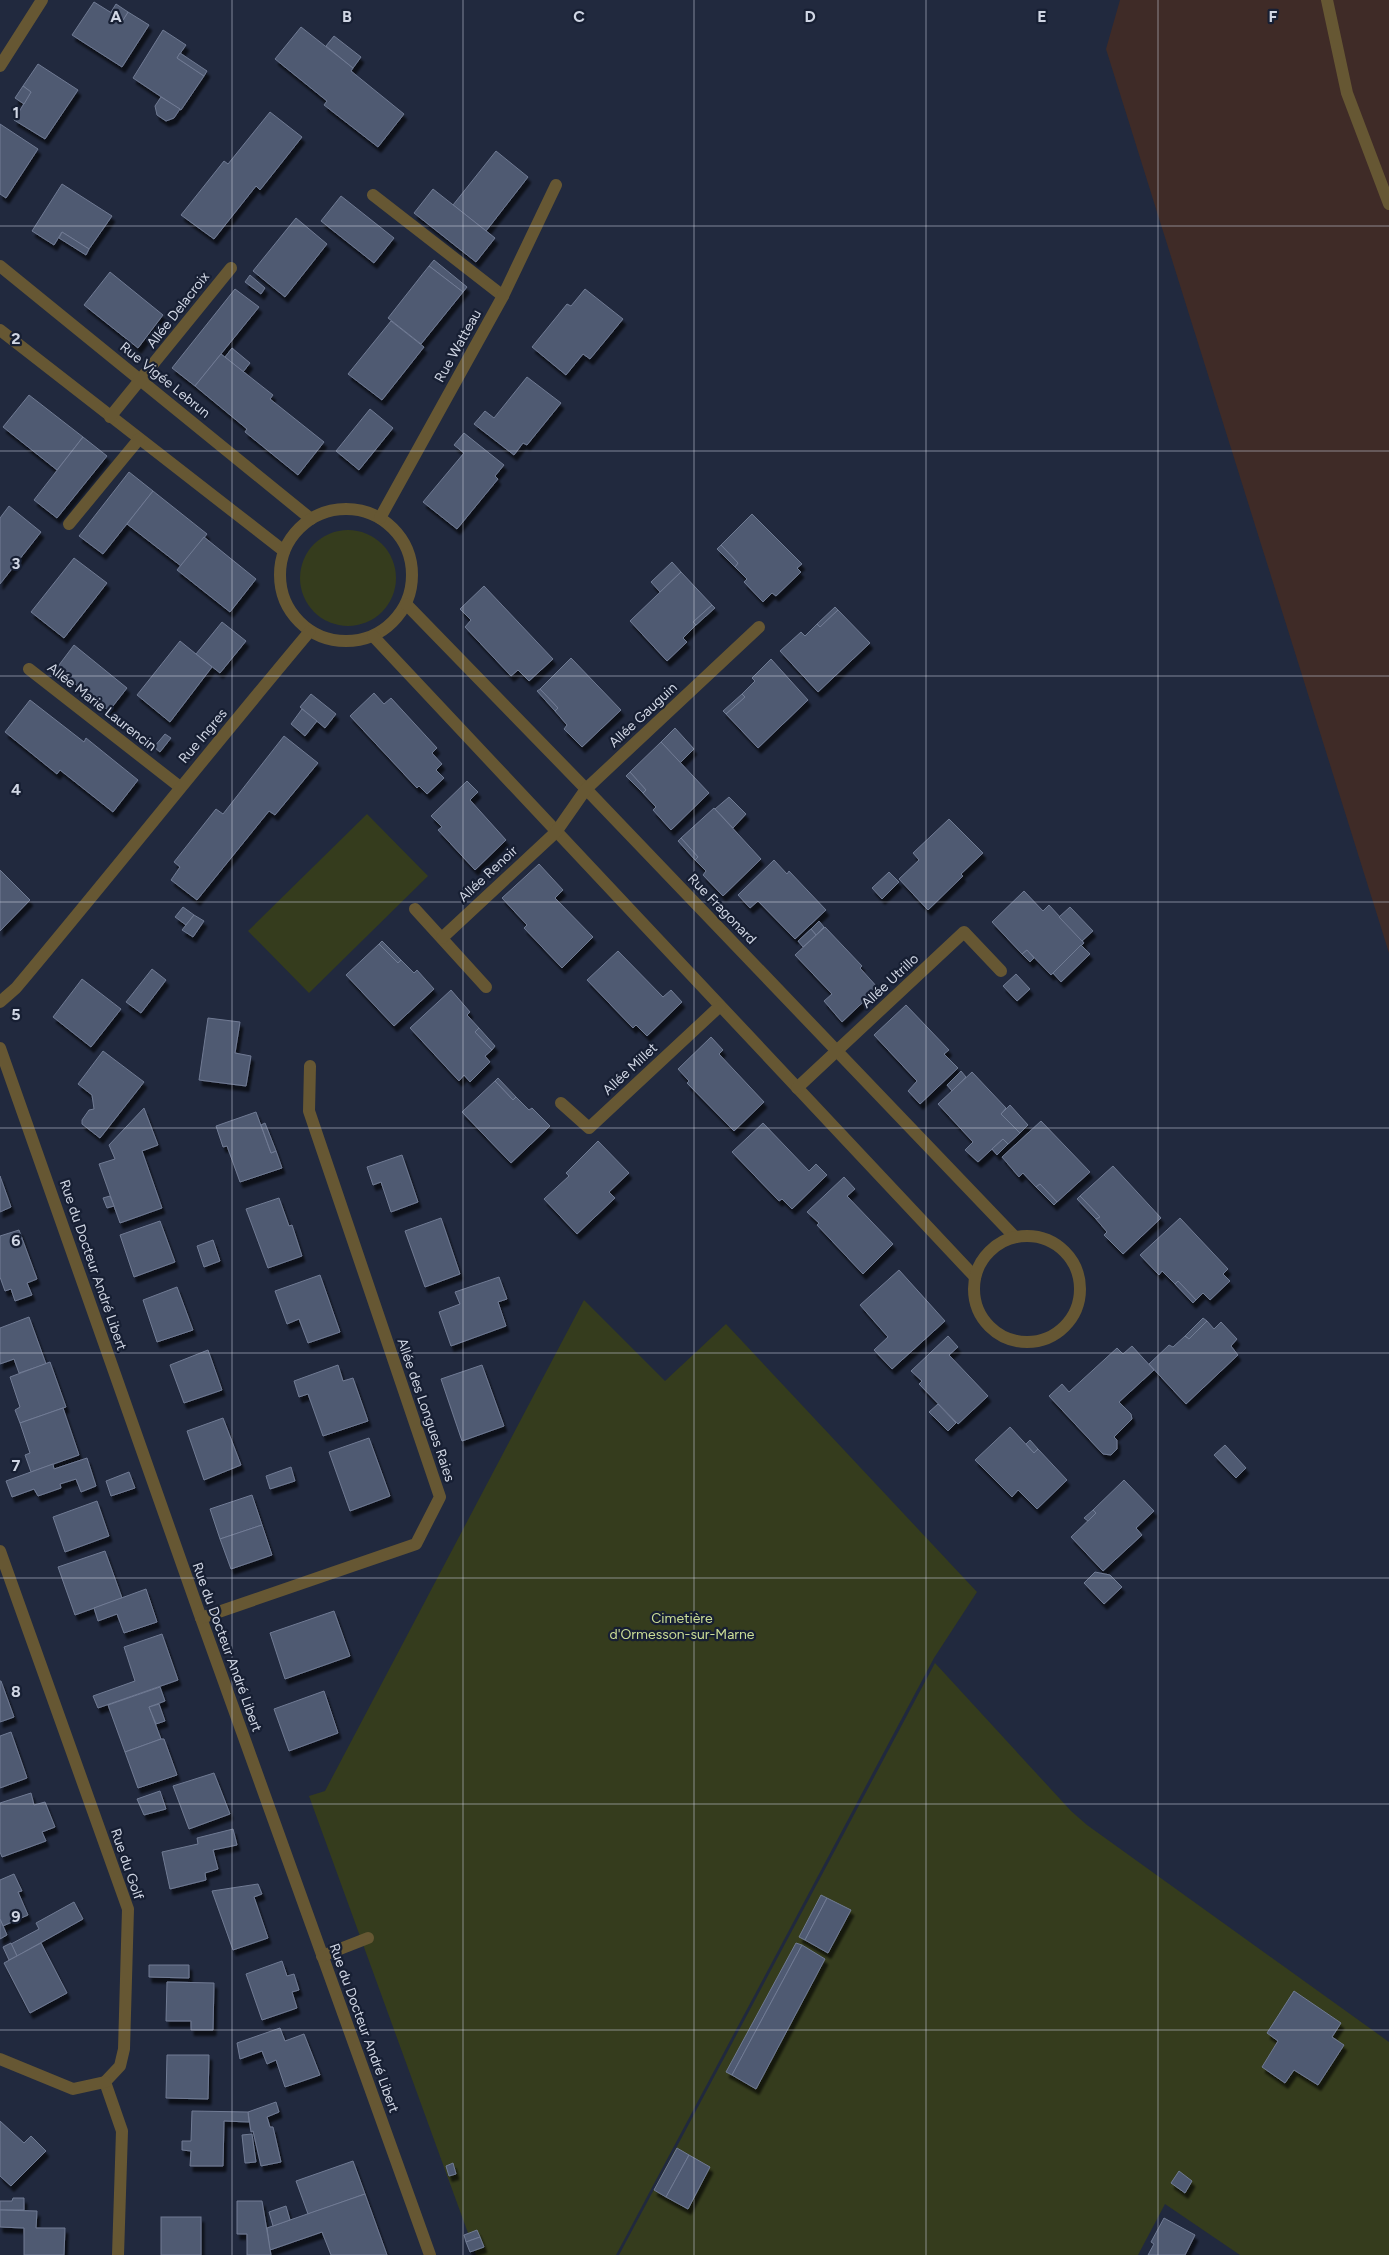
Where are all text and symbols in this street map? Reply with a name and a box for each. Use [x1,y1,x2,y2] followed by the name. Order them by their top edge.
[110,7,122,26] text: A
[342,7,352,26] text: B
[573,7,585,26] text: C
[804,7,816,26] text: D
[1037,7,1047,26] text: E
[1269,7,1278,26] text: F
[13,103,19,122] text: 1
[143,268,213,352] street label: Allée Delacroix
[431,307,485,385] street label: Rue Watteau
[11,329,21,348] text: 2
[116,338,214,422] street label: Rue Vigée Lebrun
[12,554,21,573] text: 3
[44,659,160,755] street label: Allée Marie Laurencin
[605,679,681,751] street label: Allée Gauguin
[175,705,231,767] street label: Rue Ingres
[11,780,21,799] text: 4
[455,842,521,906] street label: Allée Renoir
[684,870,760,948] street label: Rue Fragonard
[858,950,922,1012] street label: Allée Utrillo
[11,1005,21,1024] text: 5
[599,1039,661,1099] street label: Allée Millet
[56,1178,130,1352] street label: Rue du Docteur André Libert
[11,1231,21,1250] text: 6
[393,1336,459,1484] street label: Allée des Longues Raies
[12,1456,21,1475] text: 7
[188,1560,266,1734] street label: Rue du Docteur André Libert
[609,1610,755,1643] park label: Cimetière d'Ormesson-sur-Marne
[11,1682,21,1701] text: 8
[107,1826,147,1903] street label: Rue du Golf
[11,1907,21,1926] text: 9
[325,1941,403,2115] street label: Rue du Docteur André Libert

